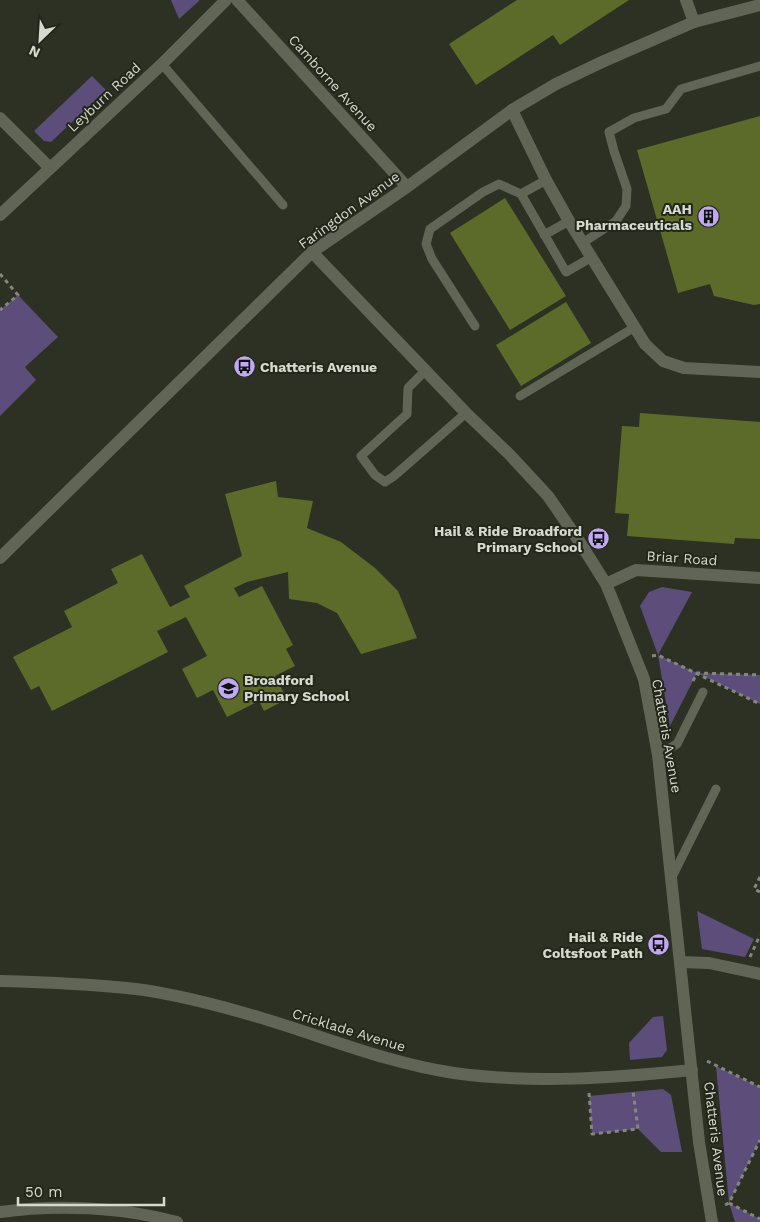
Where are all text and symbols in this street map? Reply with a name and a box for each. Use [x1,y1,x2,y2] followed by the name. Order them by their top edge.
[15,15,65,65] north arrow
[285,31,381,135] street label: Camborne Avenue
[26,42,43,61] text: N
[64,59,144,135] street label: Leyburn Road
[295,168,403,252] street label: Faringdon Avenue
[576,201,693,233] place label: AAH Pharmaceuticals
[696,205,720,229] building icon: AAH Pharmaceuticals
[232,355,256,379] bus stop icon: Chatteris Avenue
[260,359,377,375] place label: Chatteris Avenue
[434,523,582,555] place label: Hail & Ride Broadford Primary School
[586,527,610,551] bus stop icon: Hail & Ride Broadford Primary School
[646,548,718,568] street label: Briar Road
[244,672,350,704] place label: Broadford Primary School
[216,676,240,700] school or university icon: Broadford Primary School
[649,678,685,794] street label: Chatteris Avenue
[542,929,643,961] place label: Hail & Ride Coltsfoot Path
[647,933,671,957] bus stop icon: Hail & Ride Coltsfoot Path
[290,1005,408,1055] street label: Cricklade Avenue
[701,1081,731,1197] street label: Chatteris Avenue
[18,1174,164,1206] scale bar
[25,1183,62,1201] text: 50 m

